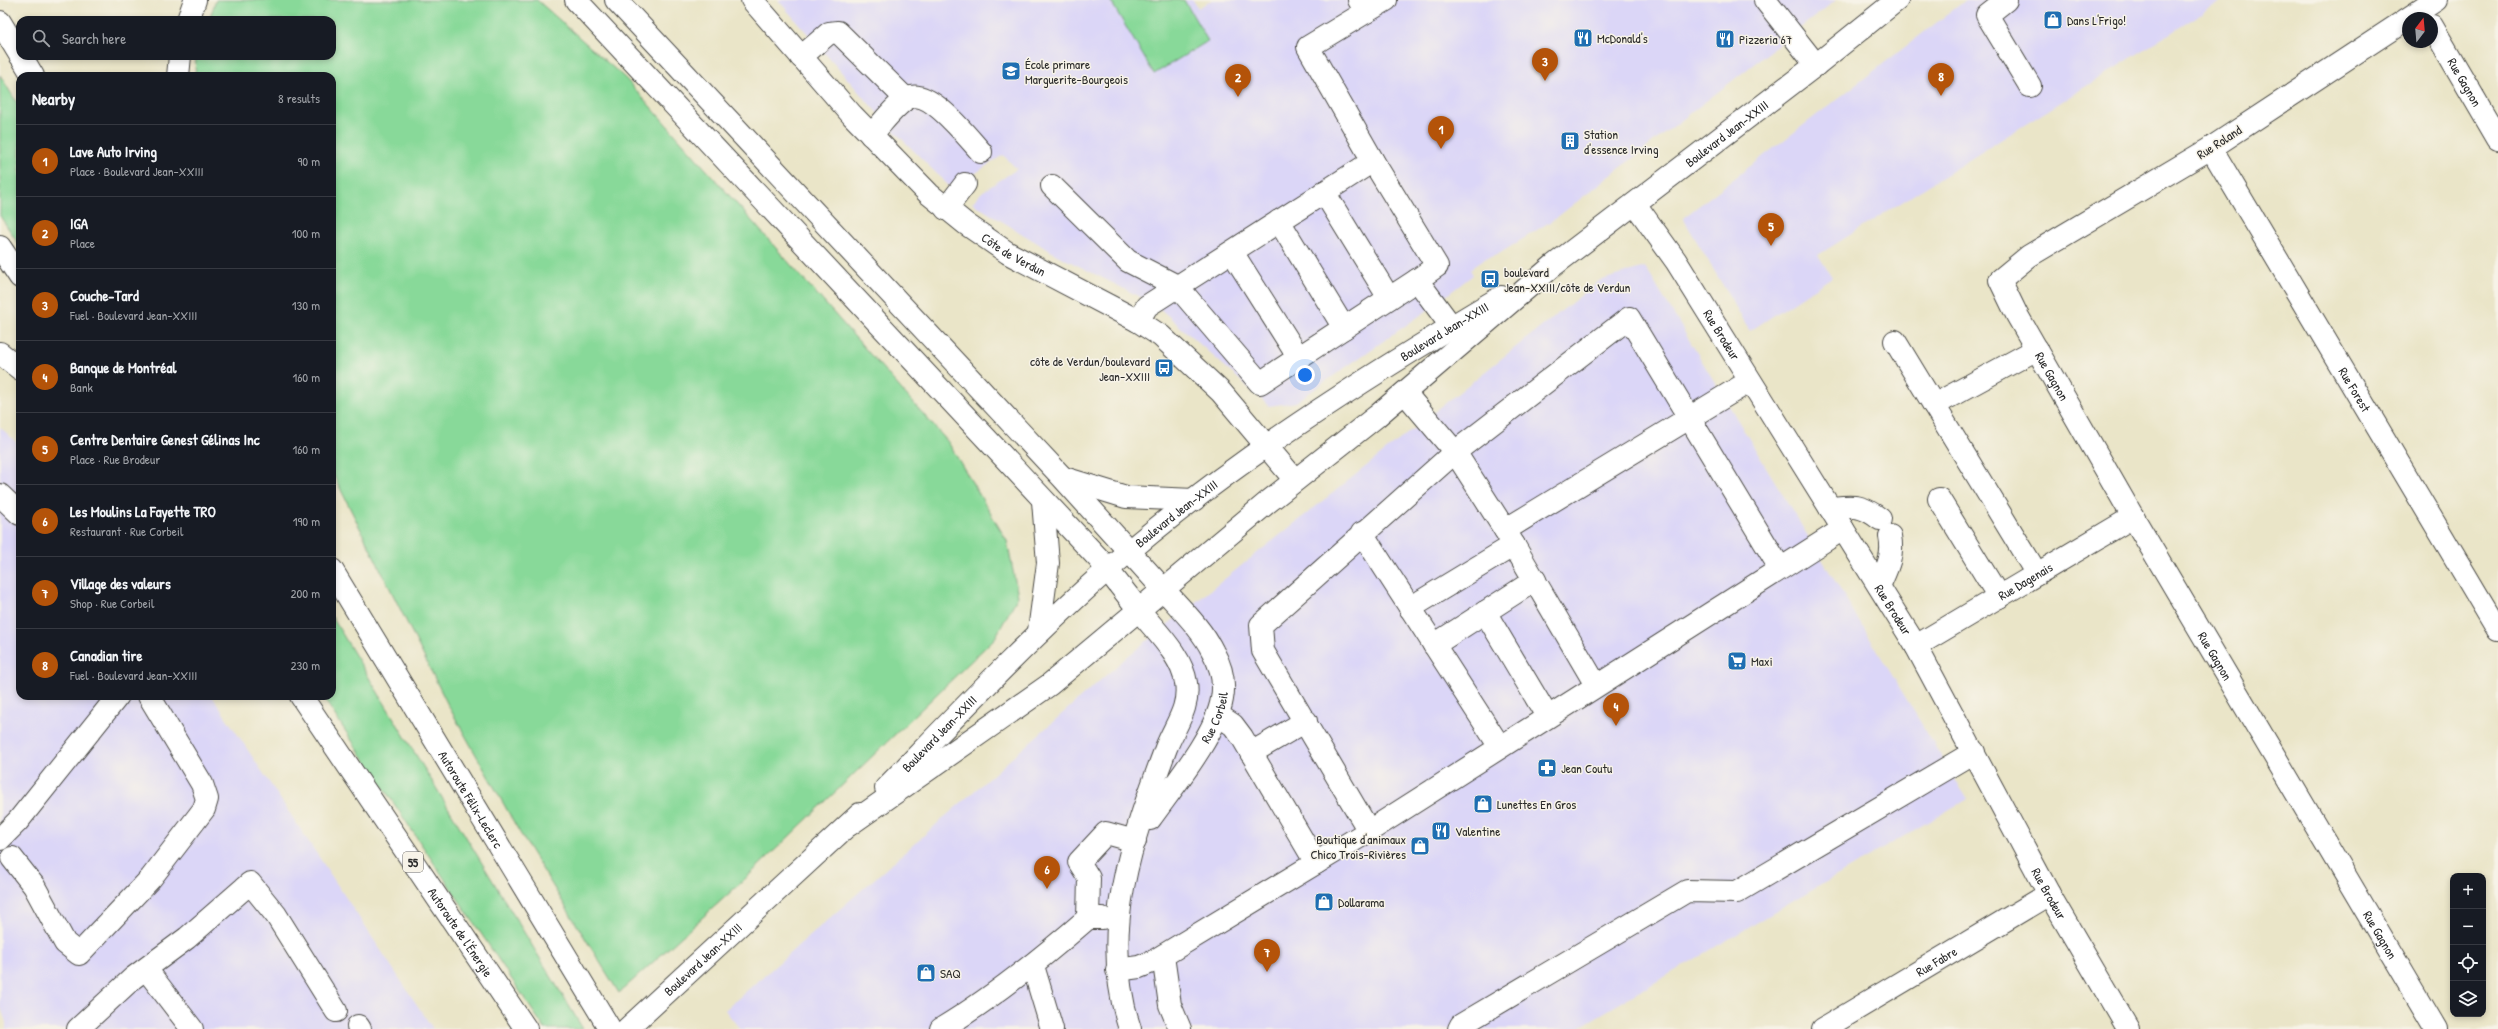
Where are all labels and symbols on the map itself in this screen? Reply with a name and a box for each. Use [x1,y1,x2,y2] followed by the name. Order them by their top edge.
[2042,9,2064,31] shop icon: Dans L'Frigo!
[2067,11,2126,29] place label: Dans L'Frigo!
[2402,12,2438,48] north arrow
[1572,27,1594,49] restaurant icon: McDonald's
[1714,28,1736,50] restaurant icon: Pizzeria 67
[1597,29,1648,47] place label: McDonald's
[1739,30,1792,48] place label: Pizzeria 67
[1532,48,1558,81] pin: 3
[2444,54,2486,110] street label: Rue Gagnon
[1025,55,1128,88] place label: École primare Marguerite-Bourgeois
[1000,60,1022,82] school or university icon: École primare Marguerite-Bourgeois
[1928,63,1954,96] pin: 8
[1225,64,1251,97] pin: 2
[1681,96,1772,171] street label: Boulevard Jean-XXIII
[1428,116,1454,149] pin: 1
[2193,121,2245,163] street label: Rue Roland
[1584,125,1659,158] place label: Station d'essence Irving
[1559,130,1581,152] building icon: Station d'essence Irving
[1758,213,1784,246] pin: 5
[978,228,1049,280] street label: Côte de Verdun
[1504,263,1630,296] place label: boulevard Jean-XXIII/côte de Verdun
[1479,268,1501,290] bus stop icon: boulevard Jean-XXIII/côte de Verdun
[1397,298,1492,365] street label: Boulevard Jean-XXIII
[1699,306,1745,363] street label: Rue Brodeur
[2031,348,2073,404] street label: Rue Gagnon
[1030,352,1150,385] place label: côte de Verdun/boulevard Jean-XXIII
[1153,357,1175,379] bus stop icon: côte de Verdun/boulevard Jean-XXIII
[2334,364,2375,416] street label: Rue Forest
[1295,365,1315,385] your location
[1131,475,1221,551] street label: Boulevard Jean-XXIII
[1995,558,2056,604] street label: Rue Dagenais
[1871,581,1916,638] street label: Rue Brodeur
[2194,628,2237,684] street label: Rue Gagnon
[1726,650,1748,672] supermarket icon: Maxi
[1751,652,1773,670] place label: Maxi
[898,691,980,776] street label: Boulevard Jean-XXIII
[1196,691,1232,746] street label: Rue Corbeil
[1603,693,1629,726] pin: 4
[434,747,507,851] street label: Autoroute Félix-Leclerc
[1536,757,1558,779] pharmacy icon: Jean Coutu
[1561,759,1612,777] place label: Jean Coutu
[1472,793,1494,815] shop icon: Lunettes En Gros
[1497,795,1576,813] place label: Lunettes En Gros
[1430,820,1452,842] restaurant icon: Valentine
[1455,822,1500,840] place label: Valentine
[1310,830,1406,863] place label: Boutique d'animaux Chico Trois-Rivières
[1409,835,1431,857] shop icon: Boutique d'animaux Chico Trois-Rivières
[403,852,423,872] road number: 55
[1034,856,1060,889] pin: 6
[2028,865,2071,923] street label: Rue Brodeur
[424,884,497,980] street label: Autoroute de l'Énergie
[1313,891,1335,913] shop icon: Dollarama
[1338,893,1384,911] place label: Dollarama
[2359,907,2402,963] street label: Rue Gagnon
[660,919,746,1000] street label: Boulevard Jean-XXIII
[1254,939,1280,972] pin: 7
[1912,942,1960,981] street label: Rue Fabre
[915,962,937,984] shop icon: SAQ
[940,964,961,982] place label: SAQ

